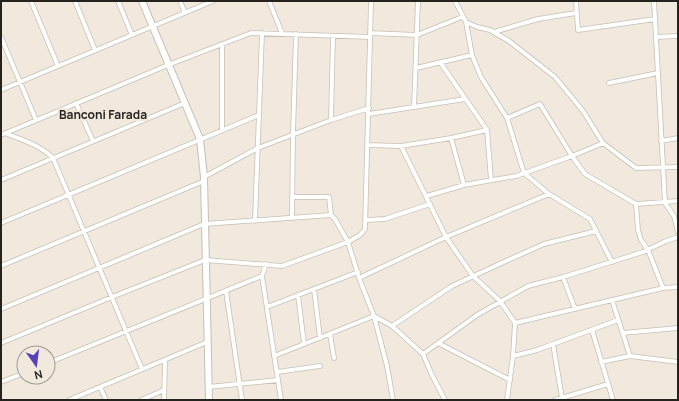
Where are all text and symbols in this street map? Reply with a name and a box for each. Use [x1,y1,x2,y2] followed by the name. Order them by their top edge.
[59,106,147,123] district label: Banconi Farada
[16,345,56,385] north arrow
[33,367,44,383] text: N

